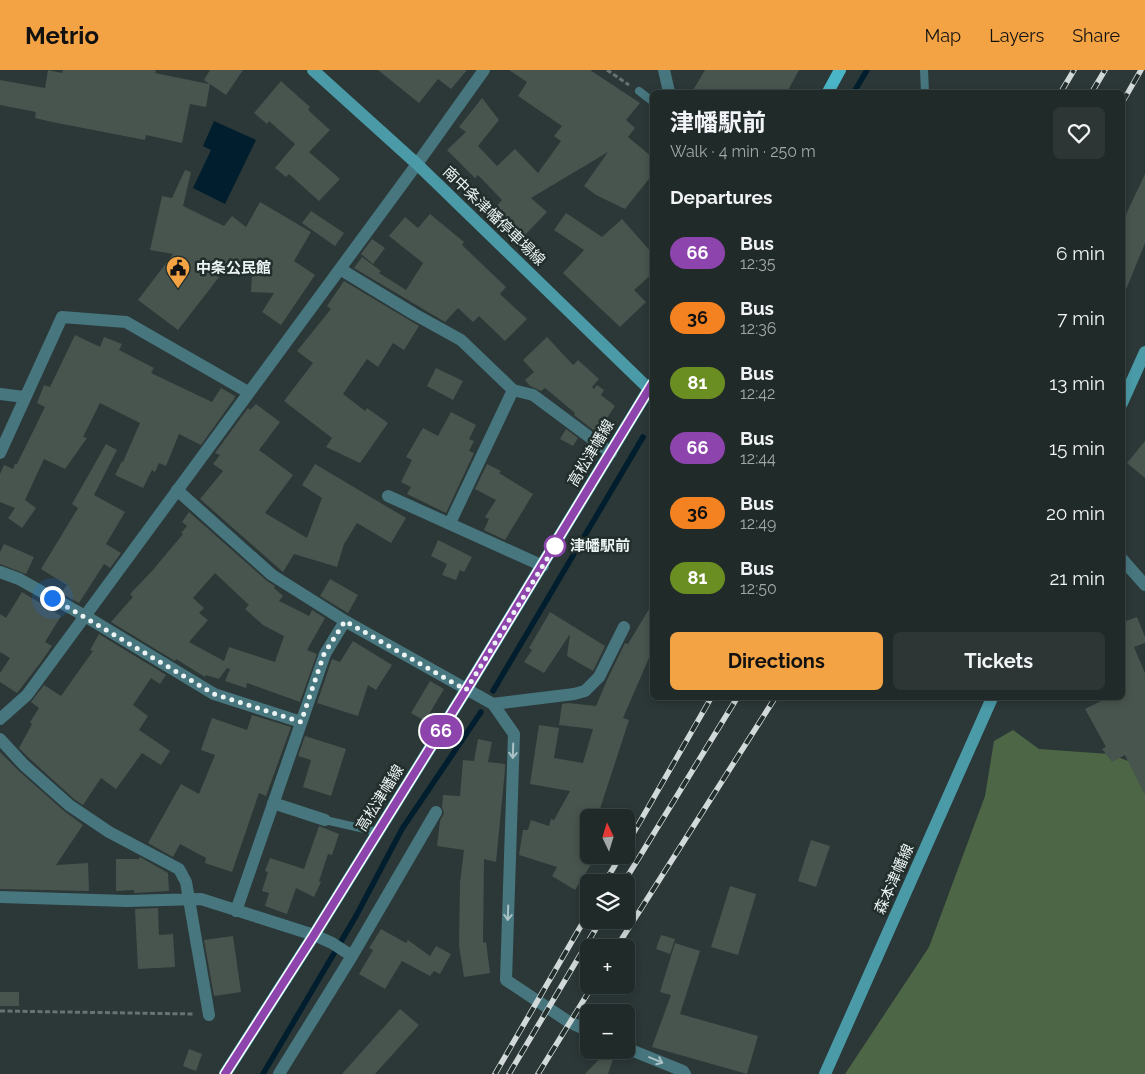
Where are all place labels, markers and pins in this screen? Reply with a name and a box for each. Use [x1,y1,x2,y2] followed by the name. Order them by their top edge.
[165,255,191,289] public building icon: 中条公民館
[196,259,271,277] place label: 中条公民館
[544,535,566,557] marker: 津幡駅前
[570,537,630,555] place label: 津幡駅前

